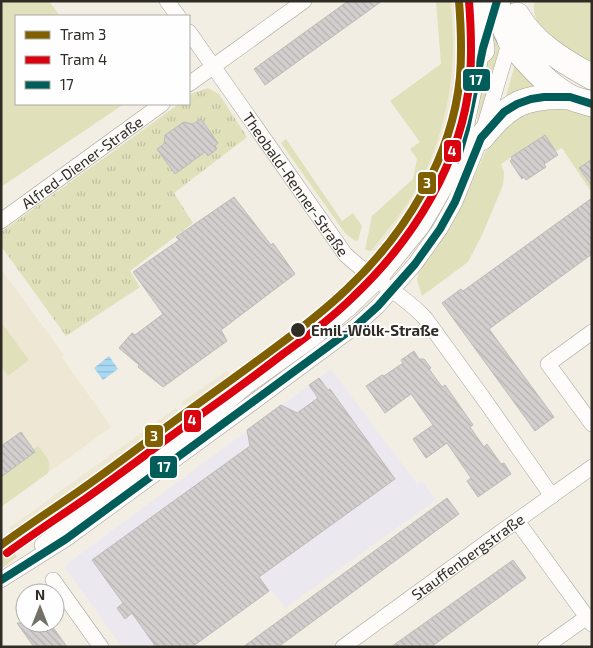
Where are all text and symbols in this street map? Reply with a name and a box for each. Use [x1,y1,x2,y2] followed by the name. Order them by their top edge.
[15,15,190,105] legend
[60,25,106,43] text: Tram 3
[60,50,107,68] text: Tram 4
[462,68,491,92] line badge: 17
[469,71,483,88] text: 17
[60,75,74,93] text: 17
[239,109,353,260] street label: Theobald-Renner-Straße
[18,112,146,212] street label: Alfred-Diener-Straße
[443,139,462,163] line badge: 4
[448,142,457,159] text: 4
[417,171,437,195] line badge: 3
[423,174,431,191] text: 3
[289,321,307,339] marker: Emil-Wölk-Straße
[311,321,439,339] place label: Emil-Wölk-Straße
[183,409,202,433] line badge: 4
[188,411,197,428] text: 4
[144,424,164,448] line badge: 3
[150,427,158,444] text: 3
[149,455,178,479] line badge: 17
[157,458,171,475] text: 17
[408,510,527,603] street label: Stauffenbergstraße
[15,583,65,633] north arrow
[35,586,45,603] text: N

